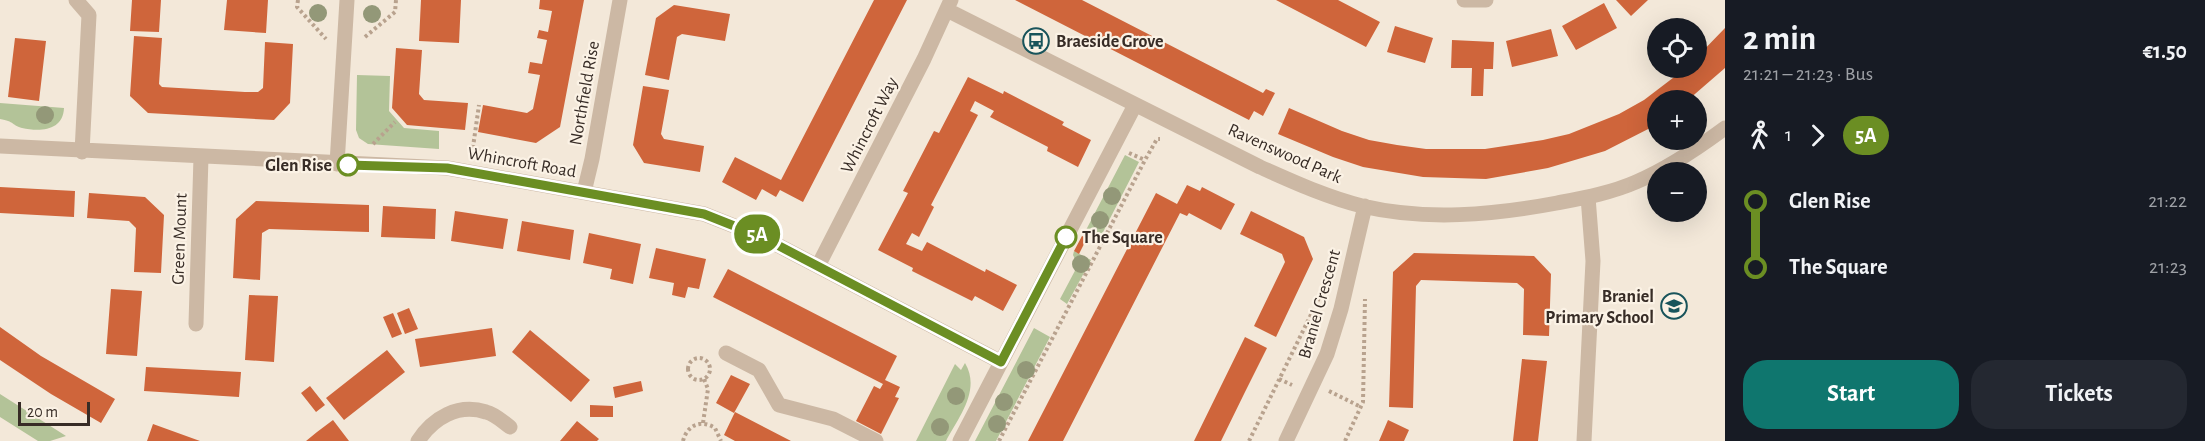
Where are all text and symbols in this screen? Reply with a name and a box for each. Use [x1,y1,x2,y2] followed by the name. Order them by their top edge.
[1647,18,1707,222] map controls
[1647,18,1707,78] button: locate
[1743,23,1816,56] text: 2 min
[1021,26,1051,56] bus stop icon: Braeside Grove
[1056,33,1163,51] place label: Braeside Grove
[567,40,603,147] street label: Northfield Rise
[2143,40,2187,62] text: €1.50
[1743,64,1873,84] text: 21:21 – 21:23 · Bus
[838,74,902,176] street label: Whincroft Way
[1647,90,1707,150] button: +
[1743,119,1776,152] icon: walk
[1801,119,1834,152] icon: forward
[1225,121,1345,187] street label: Ravenswood Park
[1785,125,1792,145] text: 1
[1855,125,1877,146] text: 5A
[466,145,578,181] street label: Whincroft Road
[337,154,359,176] marker: Glen Rise
[265,157,332,175] place label: Glen Rise
[1647,162,1707,222] button: −
[1789,190,1871,212] text: Glen Rise
[2148,191,2187,211] text: 21:22
[169,193,191,285] street label: Green Mount
[730,214,784,254] line badge: 5A
[746,224,768,245] text: 5A
[1055,226,1077,248] marker: The Square
[1082,229,1163,247] place label: The Square
[1296,247,1344,361] street label: Braniel Crescent
[1789,256,1888,278] text: The Square
[2149,257,2187,277] text: 21:23
[1545,288,1654,327] place label: Braniel Primary School
[1659,291,1689,321] school or university icon: Braniel Primary School
[1743,360,1959,429] button: Start
[1971,360,2187,429] button: Tickets
[18,399,90,426] scale bar
[27,404,58,420] text: 20 m

